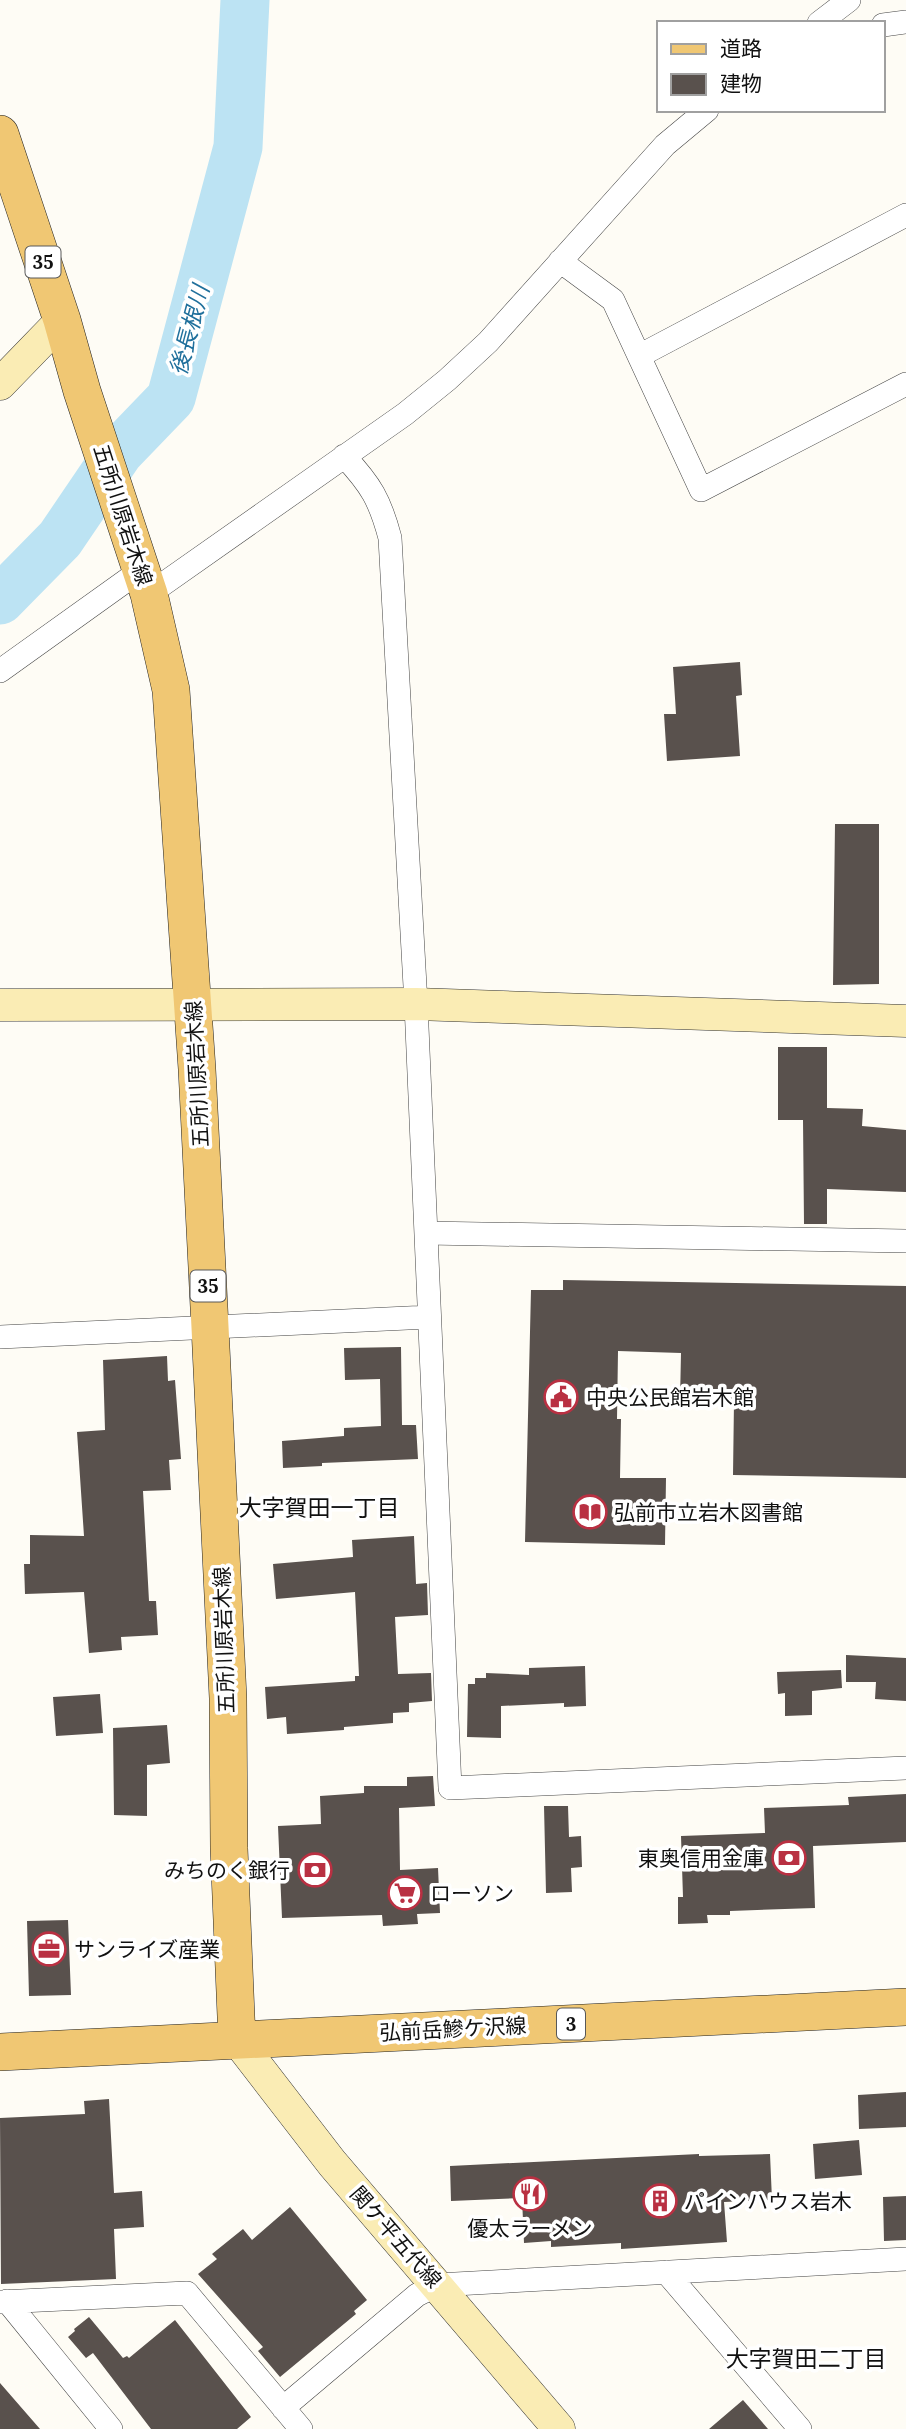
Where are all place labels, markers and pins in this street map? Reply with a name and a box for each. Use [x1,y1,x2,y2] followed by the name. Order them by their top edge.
[542,1378,580,1416] public building icon: 中央公民館岩木館
[586,1384,754,1411] place label: 中央公民館岩木館
[571,1493,609,1531] library icon: 弘前市立岩木図書館
[614,1499,803,1526] place label: 弘前市立岩木図書館
[770,1839,808,1877] bank icon: 東奥信用金庫
[638,1845,764,1872] place label: 東奥信用金庫
[296,1851,334,1889] bank icon: みちのく銀行
[164,1857,290,1884] place label: みちのく銀行
[386,1874,424,1912] supermarket icon: ローソン
[430,1880,514,1907] place label: ローソン
[30,1930,68,1968] office icon: サンライズ産業
[74,1936,220,1963] place label: サンライズ産業
[511,2175,549,2213] restaurant icon: 優太ラーメン
[641,2182,679,2220] building icon: パインハウス岩木
[684,2188,852,2215] place label: パインハウス岩木
[467,2215,593,2242] place label: 優太ラーメン

